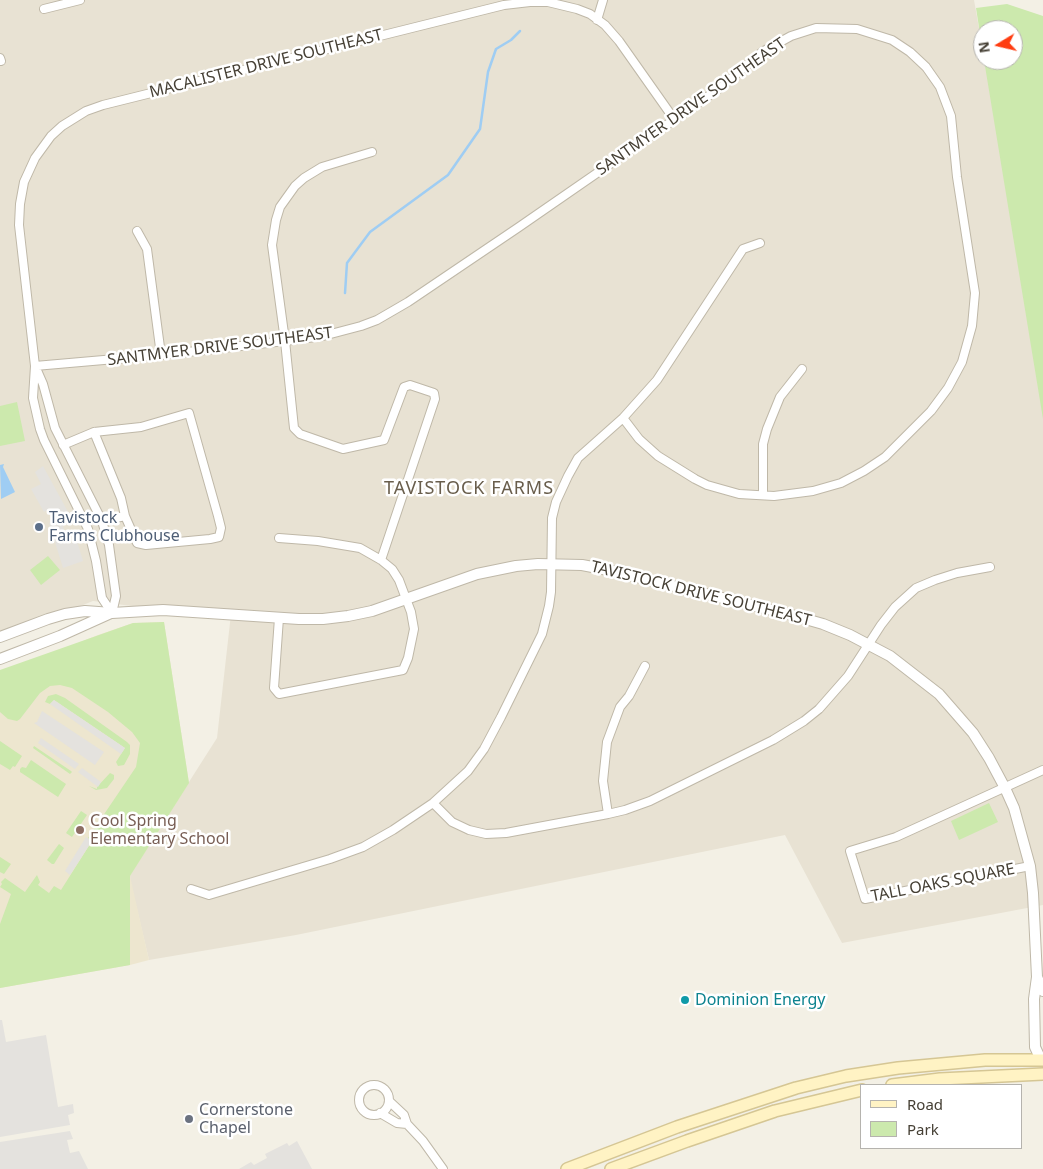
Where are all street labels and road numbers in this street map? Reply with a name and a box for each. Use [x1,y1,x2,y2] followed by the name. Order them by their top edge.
[147,26,385,102] street label: MACALISTER DRIVE SOUTHEAST
[593,34,789,180] street label: SANTMYER DRIVE SOUTHEAST
[106,324,334,370] street label: SANTMYER DRIVE SOUTHEAST
[589,557,813,631] street label: TAVISTOCK DRIVE SOUTHEAST
[869,860,1017,906] street label: TALL OAKS SQUARE

